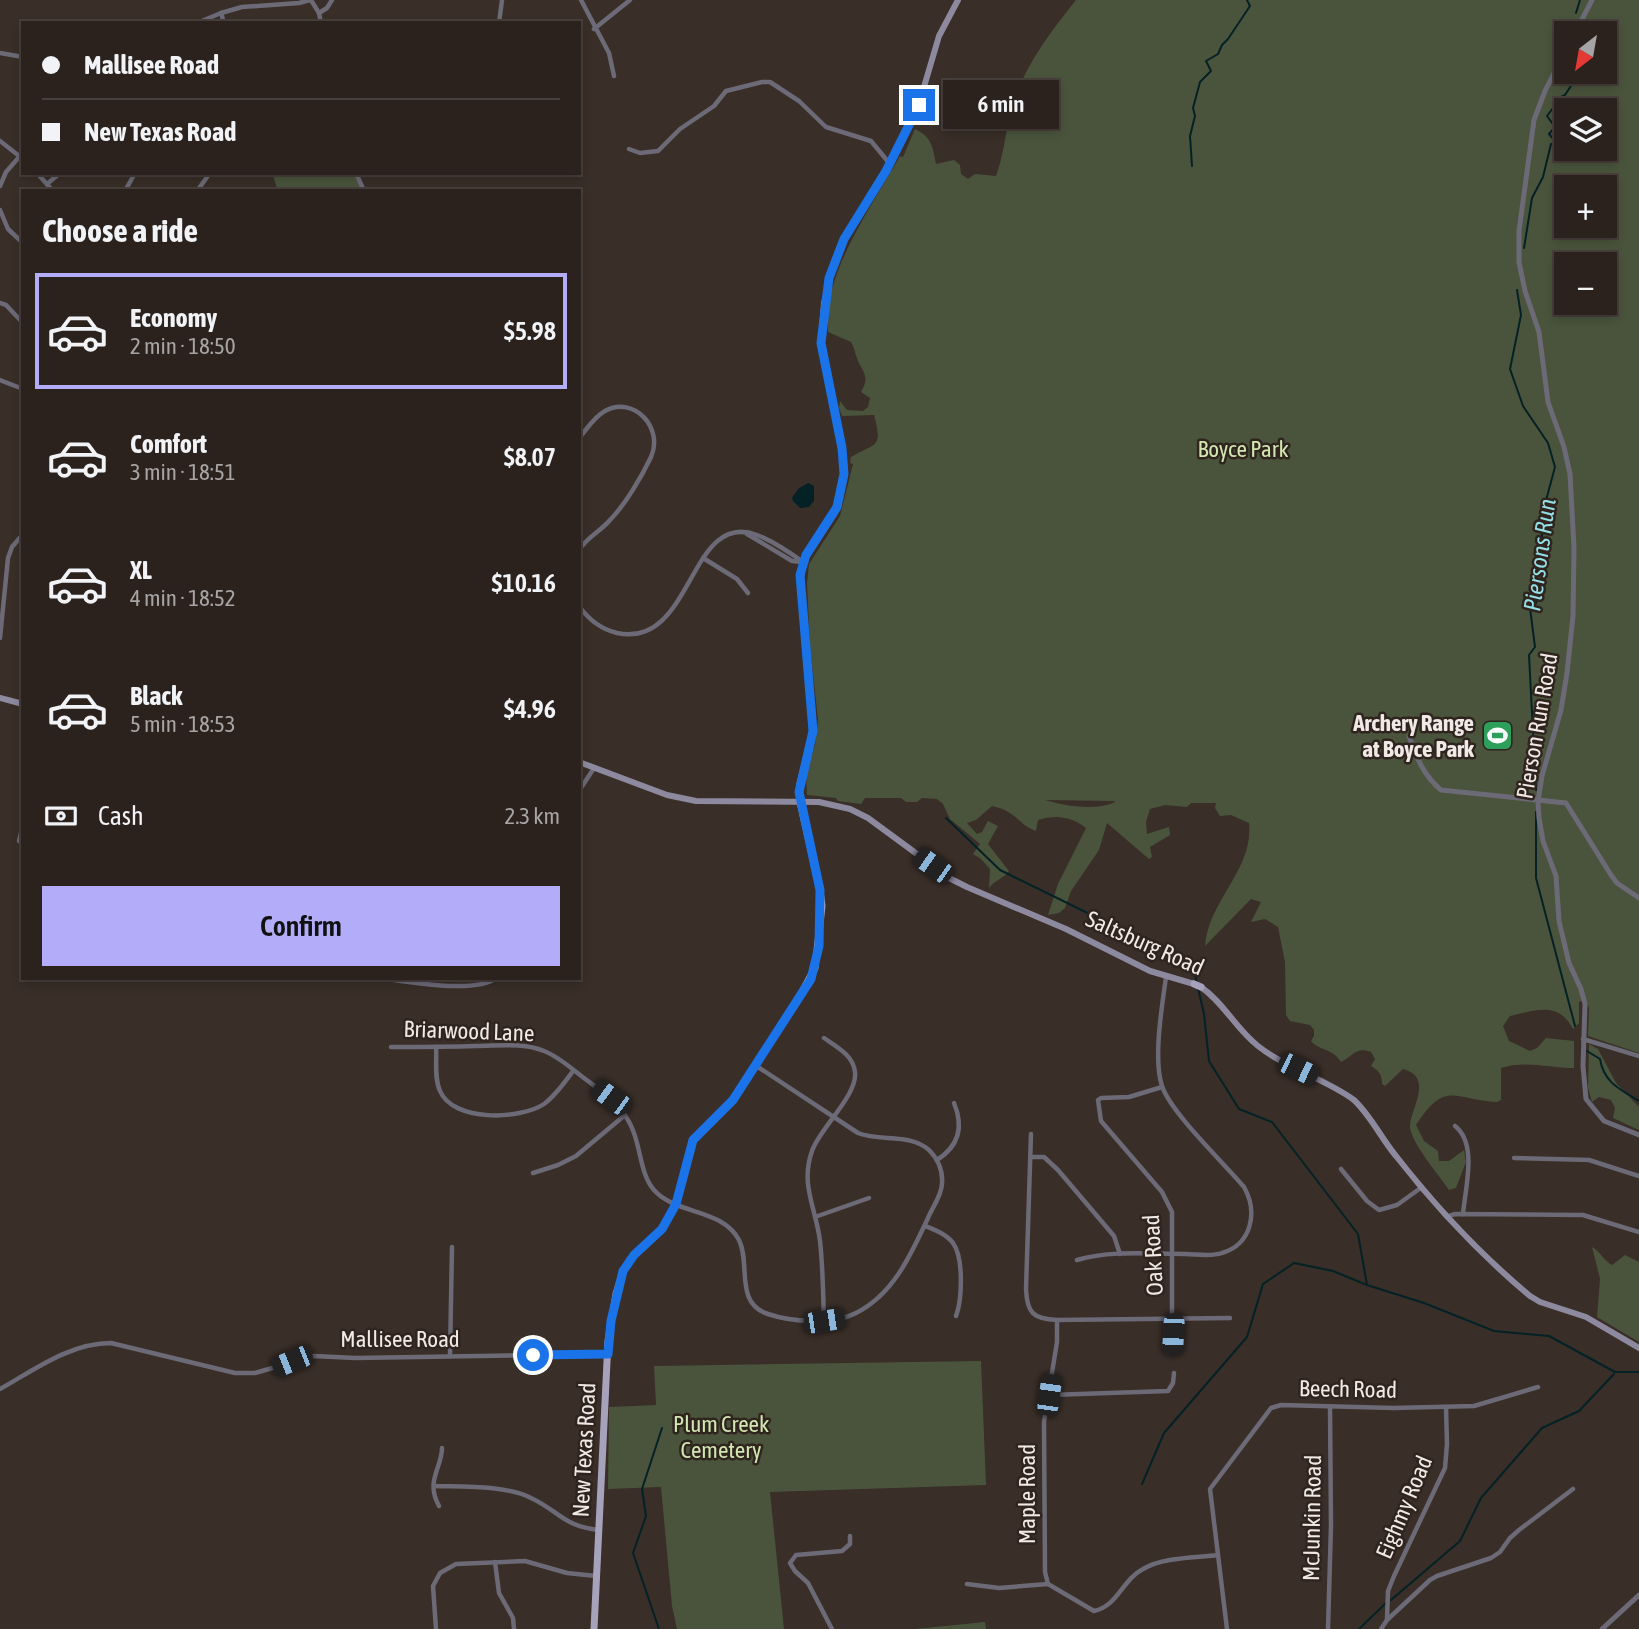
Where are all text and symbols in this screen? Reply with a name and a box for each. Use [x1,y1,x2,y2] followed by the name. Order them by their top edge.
[1554,21,1617,84] north arrow
[1554,21,1617,315] map controls
[84,50,219,80] text: Mallisee Road
[944,80,1059,130] callout: 6 min
[903,89,935,121] route end
[978,91,1024,117] text: 6 min
[1554,98,1617,161] button: layers
[84,117,236,147] text: New Texas Road
[1554,175,1617,238] button: +
[42,212,198,249] text: Choose a ride
[1554,252,1617,315] button: −
[46,300,109,363] icon: car
[130,303,217,333] text: Economy
[504,316,556,346] text: $5.98
[130,333,236,359] text: 2 min · 18:50
[46,426,109,489] icon: car
[130,429,207,459] text: Comfort
[1197,436,1289,462] park label: Boyce Park
[504,442,556,472] text: $8.07
[130,459,236,485] text: 3 min · 18:51
[1518,497,1561,613] water label: Piersons Run
[46,552,109,615] icon: car
[130,555,152,585] text: XL
[492,568,556,598] text: $10.16
[130,585,236,611] text: 4 min · 18:52
[1511,651,1563,801] street label: Pierson Run Road
[46,678,109,741] icon: car
[130,681,182,711] text: Black
[504,694,556,724] text: $4.96
[1352,710,1475,762] place label: Archery Range at Boyce Park
[130,711,236,737] text: 5 min · 18:53
[1480,719,1514,753] sports icon: Archery Range at Boyce Park
[42,797,80,835] icon: cash
[98,801,144,831] text: Cash
[504,803,560,829] text: 2.3 km
[910,845,957,887] car
[42,886,560,966] button: Confirm
[1082,905,1208,981] street label: Saltsburg Road
[403,1016,535,1046] street label: Briarwood Lane
[1275,1050,1322,1088] car
[588,1077,635,1119] car
[1138,1214,1168,1296] street label: Oak Road
[802,1307,847,1335] car
[1162,1312,1185,1356] car
[340,1326,460,1352] street label: Mallisee Road
[517,1339,549,1371] route start
[269,1343,316,1379] car
[1036,1373,1063,1417] car
[1299,1375,1397,1403] street label: Beech Road
[567,1382,601,1518] street label: New Texas Road
[673,1411,769,1463] park label: Plum Creek Cemetery
[1014,1444,1040,1544] street label: Maple Road
[1371,1452,1437,1562] street label: Eighmy Road
[1298,1455,1326,1581] street label: McJunkin Road

